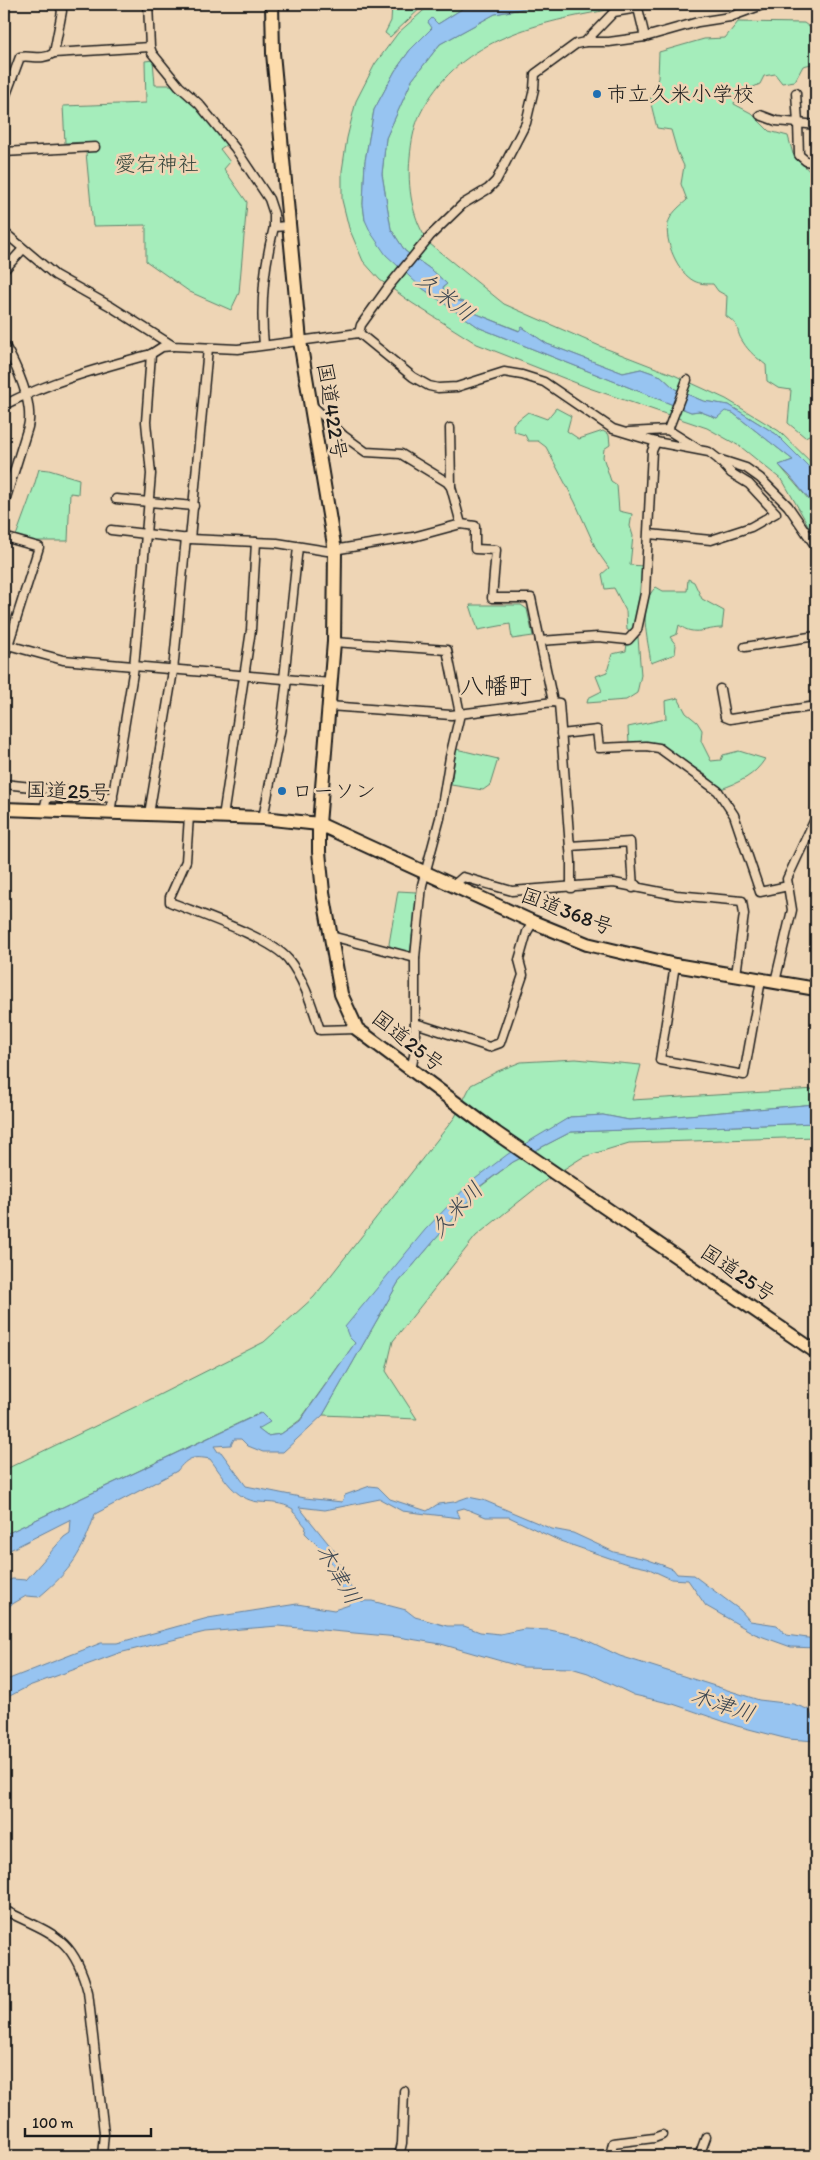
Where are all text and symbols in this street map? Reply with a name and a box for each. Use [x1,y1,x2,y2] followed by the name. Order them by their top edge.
[607,81,754,106] place label: 市立久米小学校
[591,88,603,100] marker: 市立久米小学校
[115,151,199,176] park label: 愛宕神社
[411,265,480,327] water label: 久米川
[313,361,352,461] street label: 国道422号
[460,671,532,700] district label: 八幡町
[25,777,111,804] street label: 国道25号
[292,778,376,803] place label: ローソン
[276,785,288,797] marker: ローソン
[517,881,617,940] street label: 国道368号
[367,1005,450,1077] street label: 国道25号
[424,1176,489,1243] water label: 久米川
[696,1238,781,1307] street label: 国道25号
[310,1539,367,1610] water label: 木津川
[687,1681,758,1728] water label: 木津川
[25,2105,151,2137] scale bar
[32,2114,74,2132] text: 100 m

